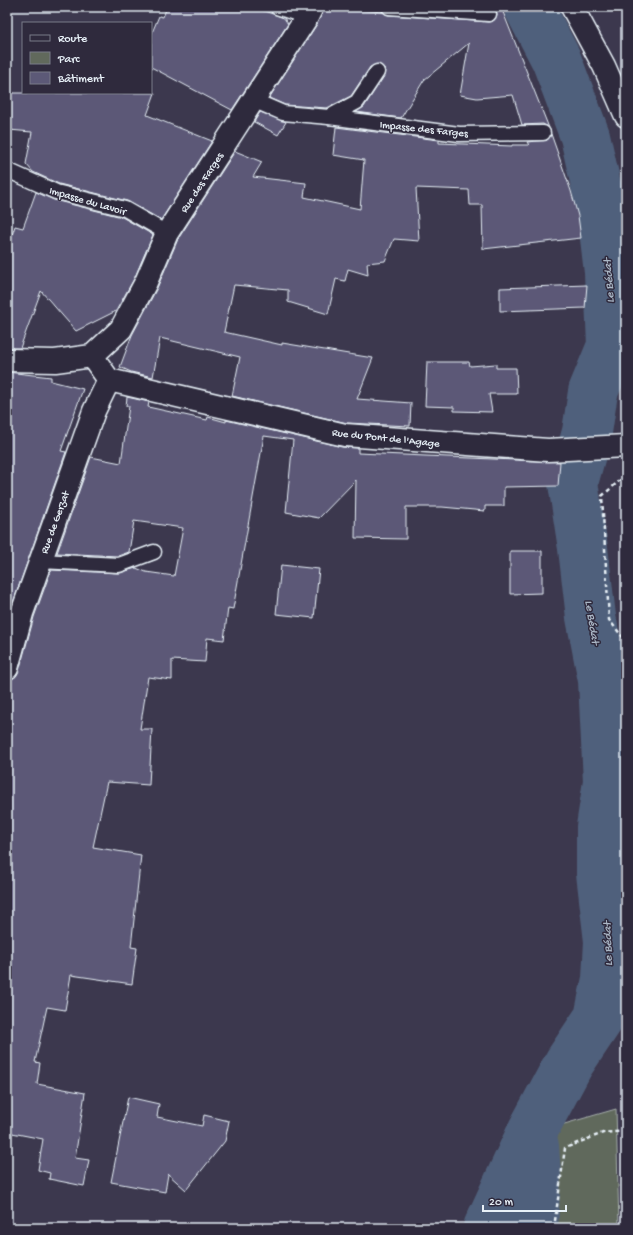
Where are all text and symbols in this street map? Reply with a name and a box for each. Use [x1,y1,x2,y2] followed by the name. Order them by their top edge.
[22,22,152,94] legend
[58,33,88,47] text: Route
[57,53,81,67] text: Parc
[57,73,105,87] text: Bâtiment
[379,119,469,141] street label: Impasse des Farges
[179,150,227,216] street label: Rue des Farges
[48,185,128,219] street label: Impasse du Lavoir
[601,256,619,303] water label: Le Bédat
[331,427,441,451] street label: Rue du Pont de l'Agage
[39,488,73,556] street label: Rue de Gerzat
[581,599,602,647] water label: Le Bédat
[601,919,617,966] water label: Le Bédat
[483,1187,566,1213] scale bar
[489,1196,514,1210] text: 20 m

